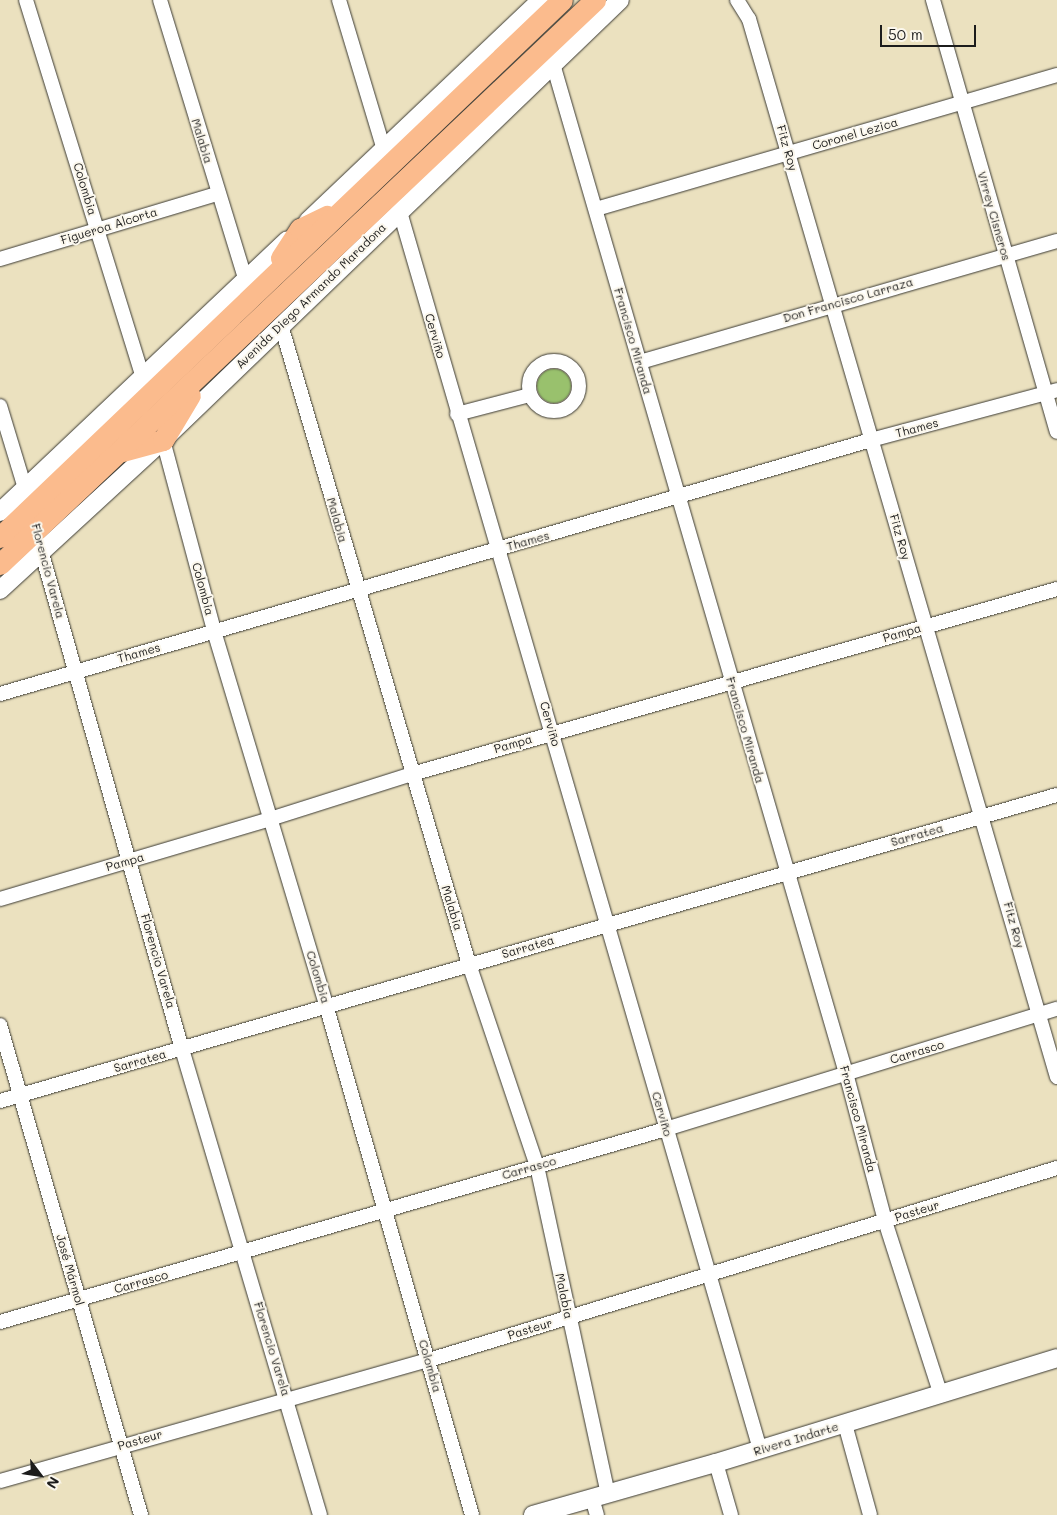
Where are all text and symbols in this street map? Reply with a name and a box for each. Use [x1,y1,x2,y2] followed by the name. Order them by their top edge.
[882,15,978,47] scale bar
[888,24,923,44] text: 50 m
[811,115,899,153] street label: Coronel Lezica
[188,117,216,165] street label: Malabia
[774,123,800,173] street label: Fitz Roy
[70,161,100,217] street label: Colombia
[974,170,1014,262] street label: Virrey Cisneros
[59,204,159,248] street label: Figueroa Alcorta
[233,220,389,372] street label: Avenida Diego Armando Maradona
[781,275,915,325] street label: Don Francisco Larraza
[611,286,655,396] street label: Francisco Miranda
[422,312,448,360] street label: Cerviño
[894,415,940,441] street label: Thames
[324,496,350,544] street label: Malabia
[887,512,913,562] street label: Fitz Roy
[28,522,68,620] street label: Florencio Varela
[505,528,551,554] street label: Thames
[189,561,217,617] street label: Colombia
[881,621,923,645] street label: Pampa
[116,640,162,666] street label: Thames
[723,675,767,785] street label: Francisco Miranda
[537,700,563,748] street label: Cerviño
[492,732,534,756] street label: Pampa
[889,821,945,849] street label: Sarratea
[104,850,146,874] street label: Pampa
[438,884,466,932] street label: Malabia
[1001,900,1027,950] street label: Fitz Roy
[138,912,178,1010] street label: Florencio Varela
[500,933,556,961] street label: Sarratea
[303,949,333,1005] street label: Colombia
[888,1037,946,1067] street label: Carrasco
[112,1047,168,1075] street label: Sarratea
[837,1064,879,1174] street label: Francisco Miranda
[649,1090,675,1138] street label: Cerviño
[500,1153,558,1183] street label: Carrasco
[893,1197,941,1225] street label: Pasteur
[53,1233,87,1307] street label: José Mármol
[112,1267,170,1297] street label: Carrasco
[552,1272,576,1320] street label: Malabia
[251,1300,293,1398] street label: Florencio Varela
[506,1315,554,1343] street label: Pasteur
[416,1338,444,1394] street label: Colombia
[752,1419,840,1459] street label: Rivera Indarte
[116,1427,164,1453] street label: Pasteur
[15,1450,65,1500] north arrow
[42,1474,64,1492] text: N

